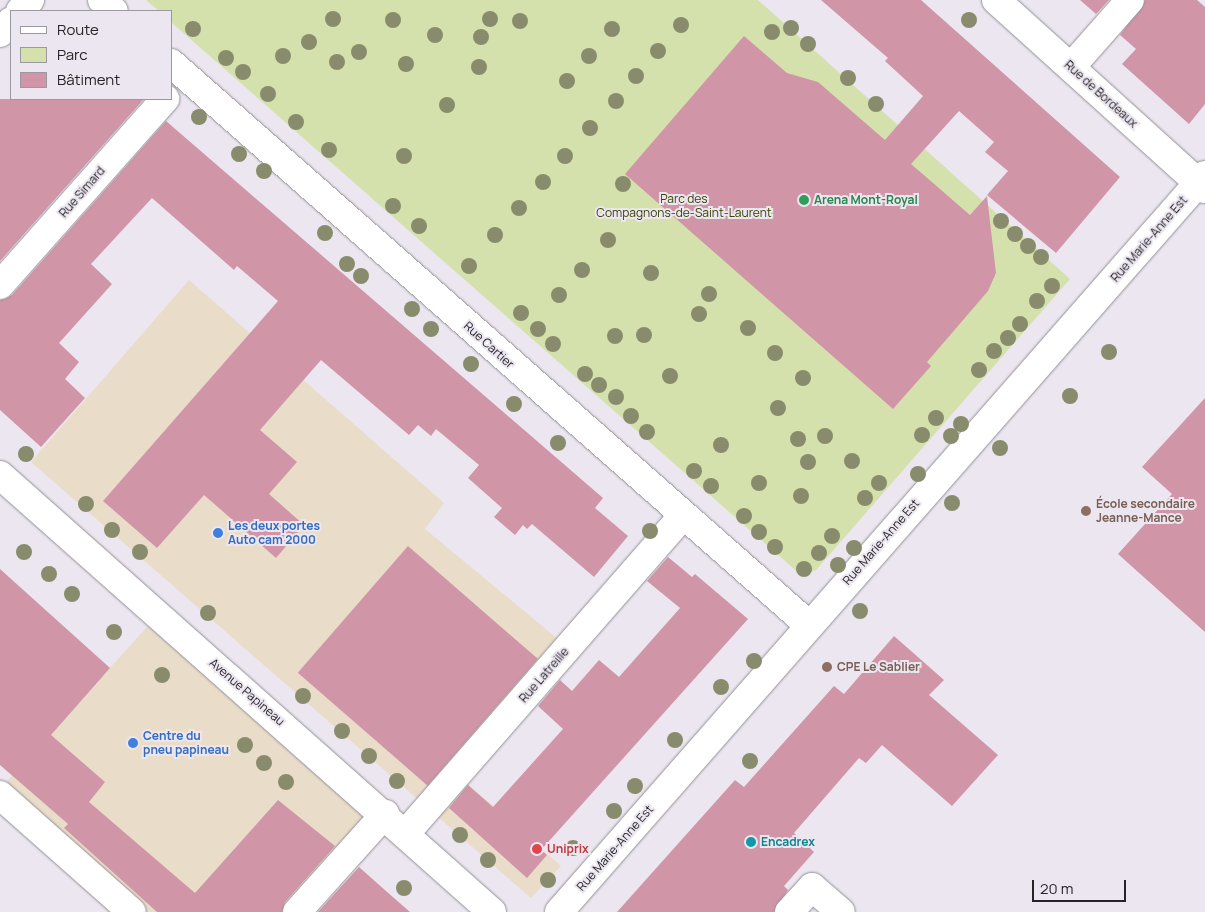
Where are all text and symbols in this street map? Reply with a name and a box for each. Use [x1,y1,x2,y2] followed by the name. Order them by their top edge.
[10,10,172,100] legend
[57,19,99,40] text: Route
[57,44,88,65] text: Parc
[1061,57,1141,131] street label: Rue de Bordeaux
[57,69,120,90] text: Bâtiment
[56,164,108,220] street label: Rue Simard
[596,192,772,220] park label: Parc des Compagnons-de-Saint-Laurent
[814,193,918,207] place label: Arena Mont-Royal
[1108,193,1190,285] street label: Rue Marie-Anne Est
[798,194,810,206] marker: Arena Mont-Royal
[461,319,517,371] street label: Rue Cartier
[840,496,922,588] street label: Rue Marie-Anne Est
[1096,497,1195,525] place label: École secondaire Jeanne-Mance
[1080,505,1092,517] marker: École secondaire Jeanne-Mance
[228,519,320,547] place label: Les deux portes Auto cam 2000
[212,527,224,539] marker: Les deux portes Auto cam 2000
[516,644,572,706] street label: Rue Latreille
[207,655,287,729] street label: Avenue Papineau
[837,660,920,674] place label: CPE Le Sablier
[821,661,833,673] marker: CPE Le Sablier
[143,729,229,757] place label: Centre du pneu papineau
[127,737,139,749] marker: Centre du pneu papineau
[574,802,656,894] street label: Rue Marie-Anne Est
[761,835,815,849] place label: Encadrex
[745,836,757,848] marker: Encadrex
[547,842,589,856] place label: Uniprix
[531,843,543,855] marker: Uniprix
[1035,870,1129,902] scale bar
[1040,878,1073,899] text: 20 m

